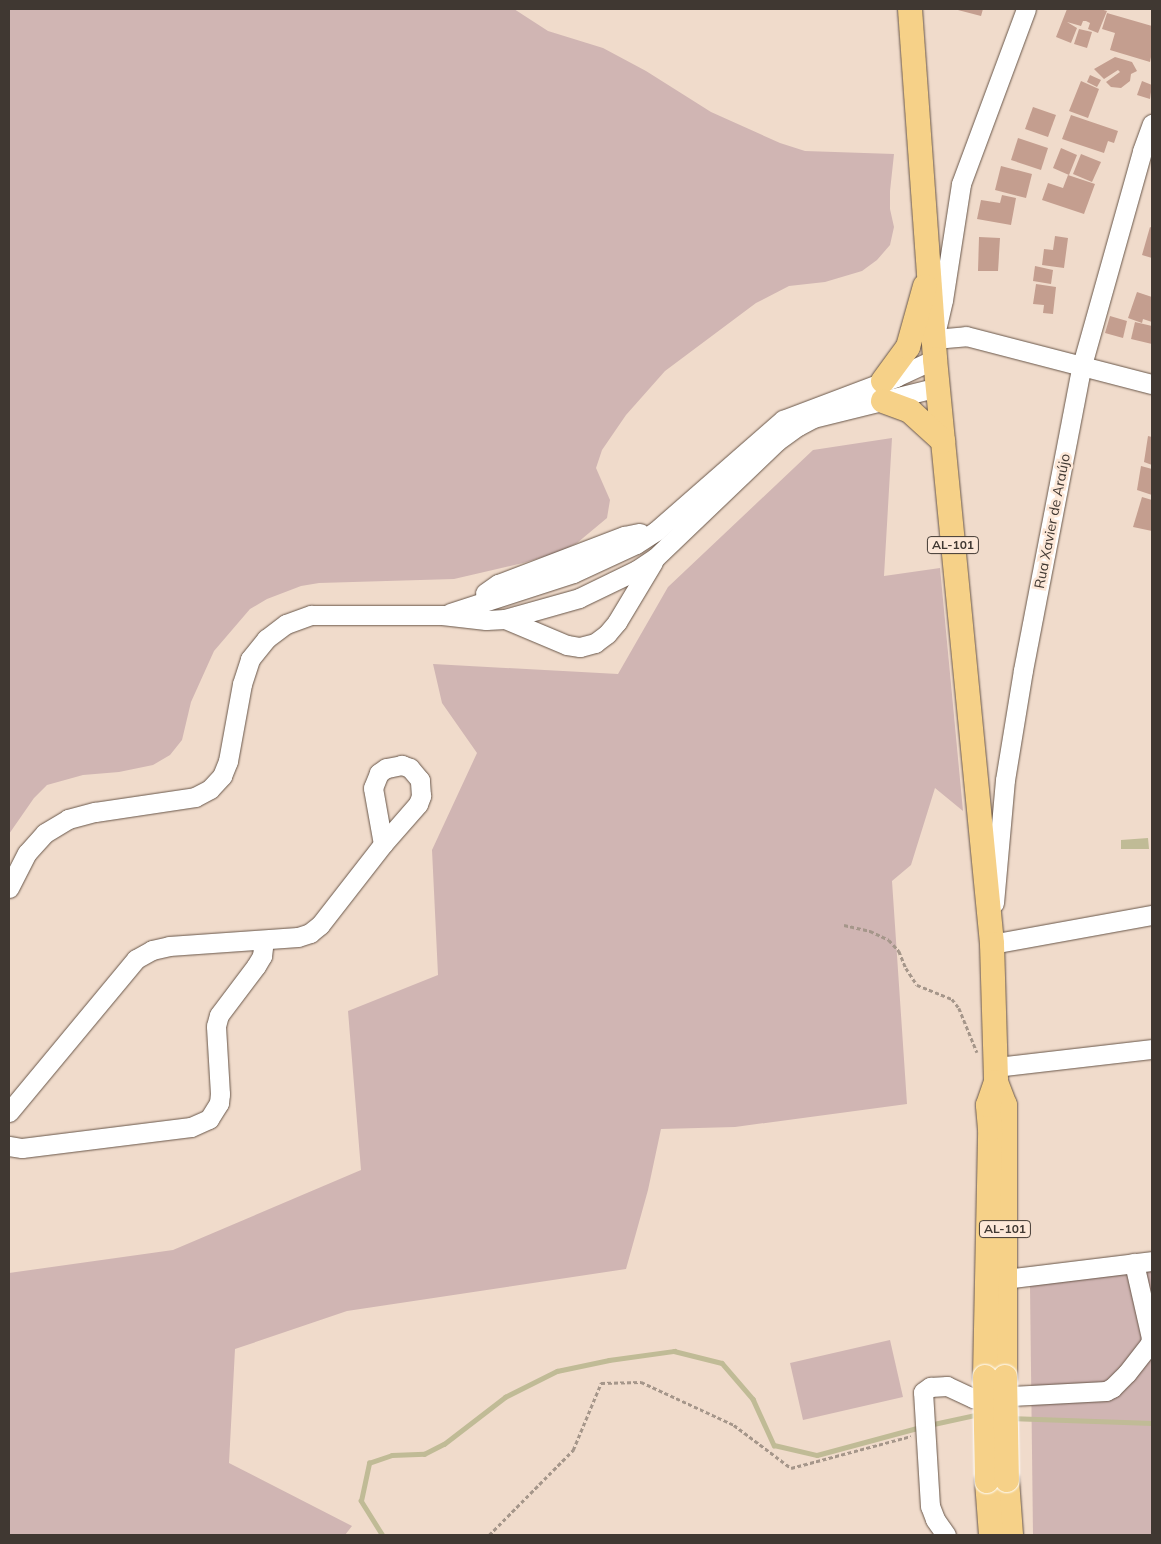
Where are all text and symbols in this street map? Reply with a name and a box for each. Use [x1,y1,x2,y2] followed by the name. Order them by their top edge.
[1031,452,1073,590] street label: Rua Xavier de Araújo
[927,536,979,554] road number: AL-101
[979,1220,1031,1238] road number: AL-101

